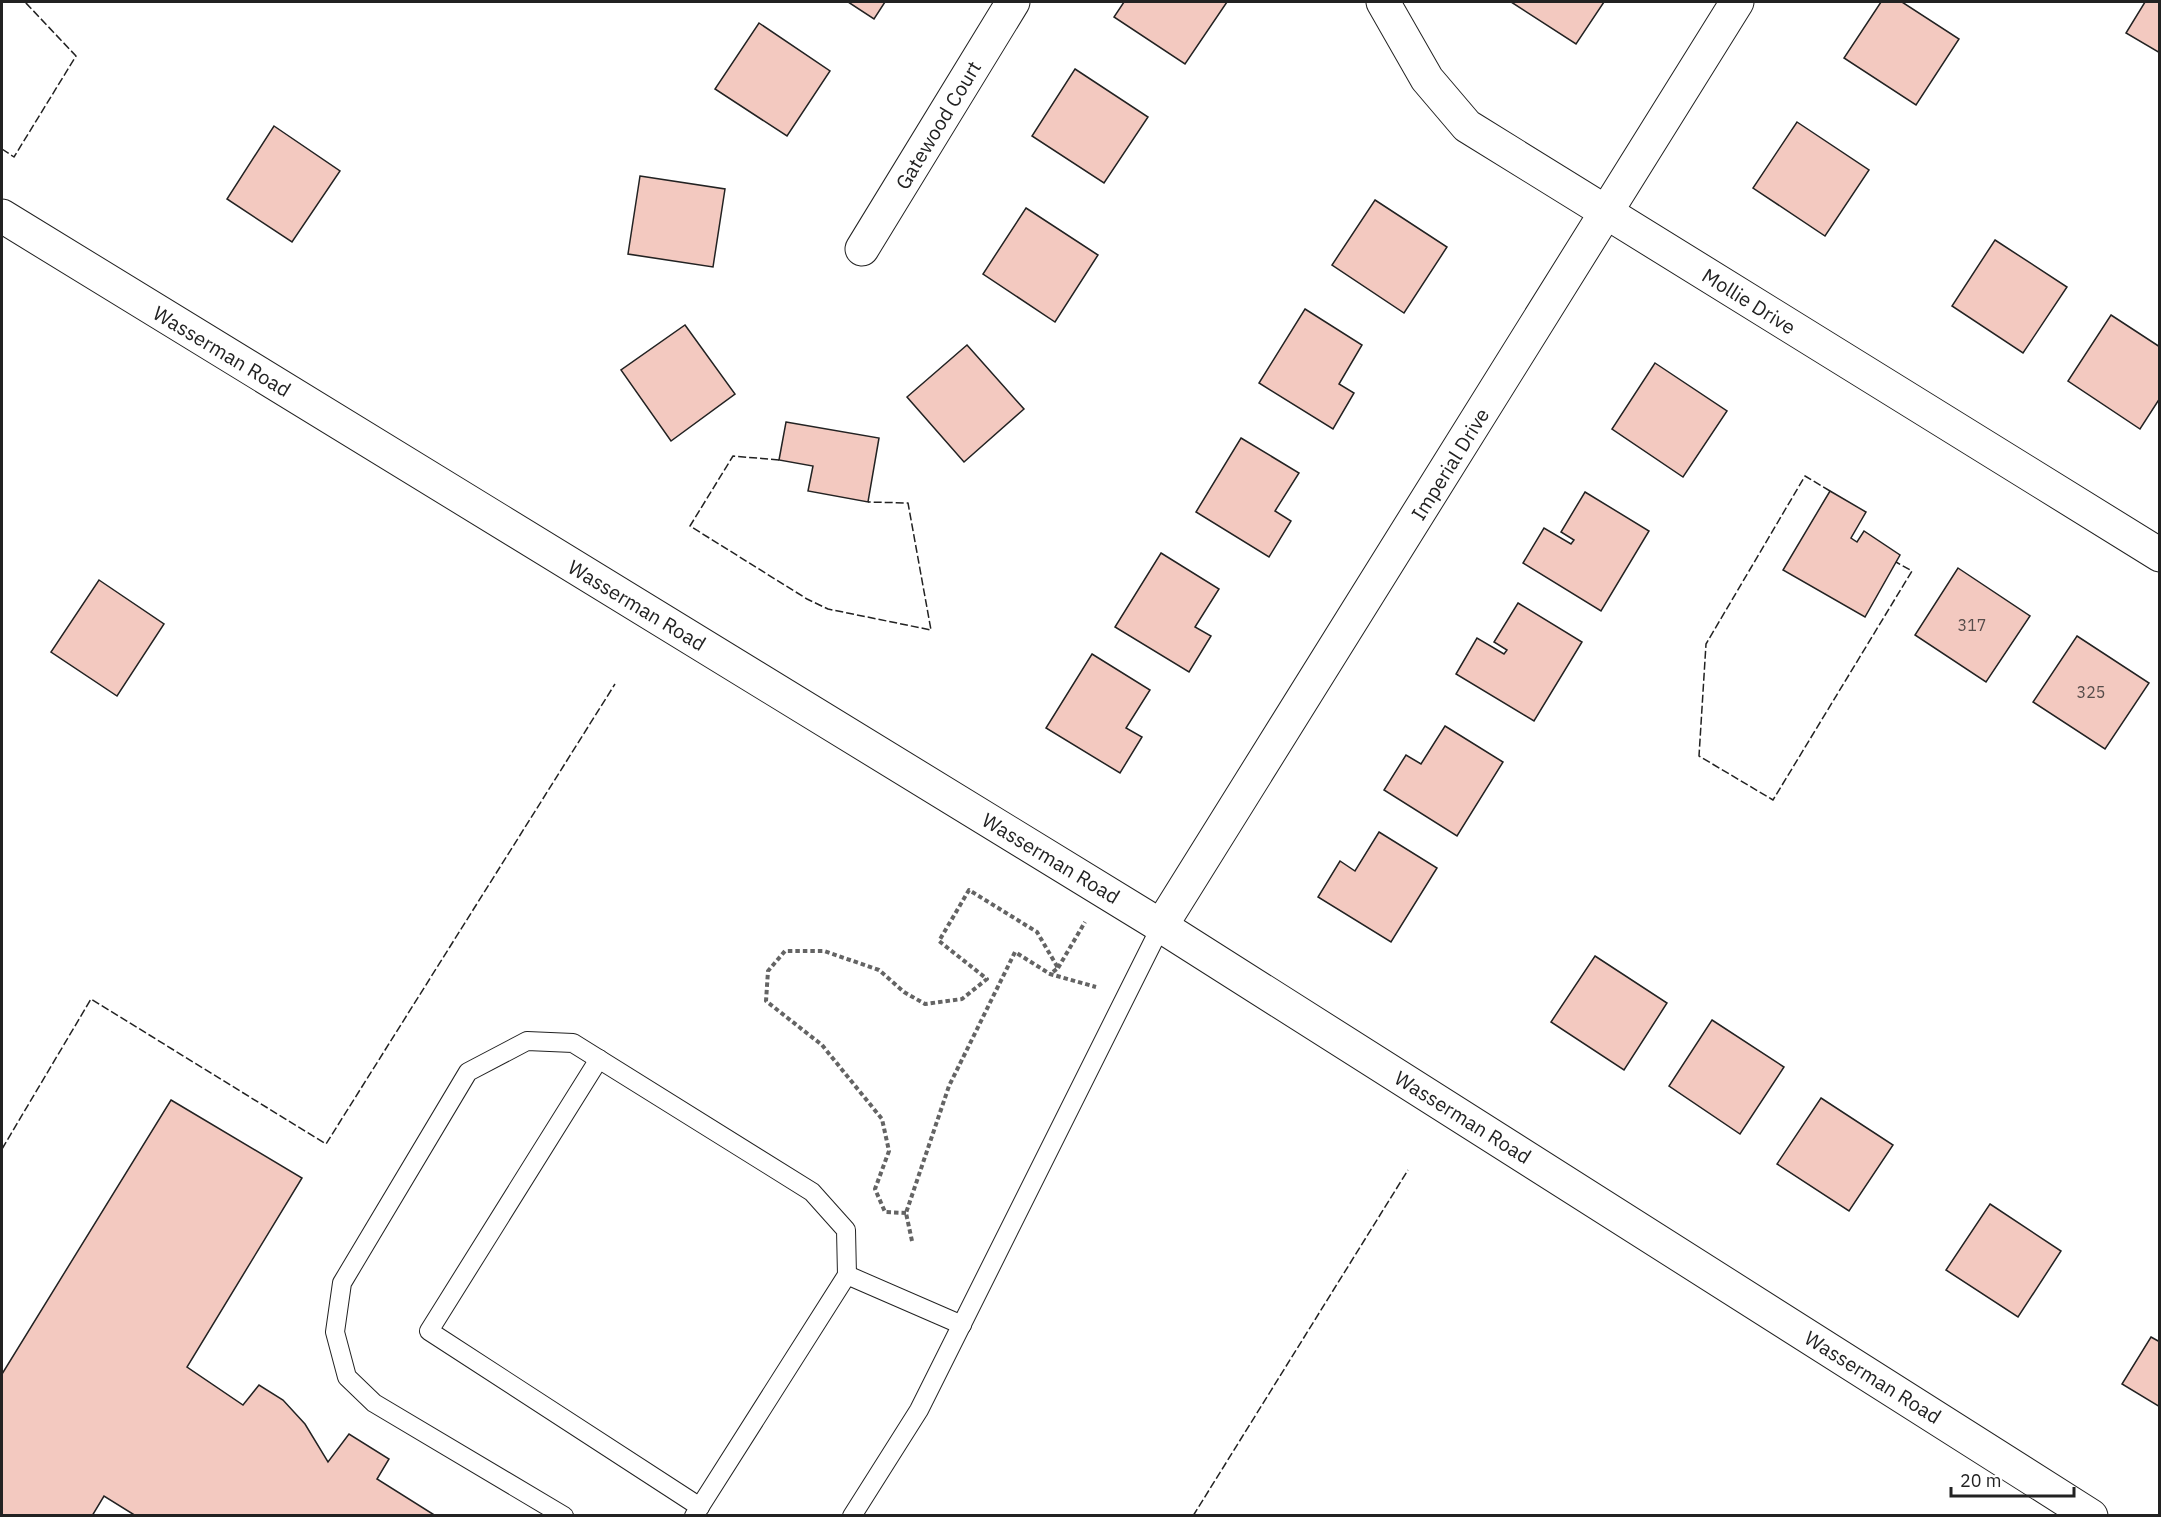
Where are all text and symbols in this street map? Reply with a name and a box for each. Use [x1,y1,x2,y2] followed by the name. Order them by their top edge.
[889,56,987,194] street label: Gatewood Court
[1697,262,1801,340] street label: Mollie Drive
[148,299,296,403] street label: Wasserman Road
[1405,403,1495,525] street label: Imperial Drive
[563,553,711,657] street label: Wasserman Road
[1958,615,1986,635] house number: 317
[2077,682,2105,702] house number: 325
[977,806,1125,910] street label: Wasserman Road
[1390,1064,1536,1170] street label: Wasserman Road
[1800,1324,1946,1430] street label: Wasserman Road
[1951,1460,2074,1498] scale bar
[1960,1469,2002,1492] text: 20 m

